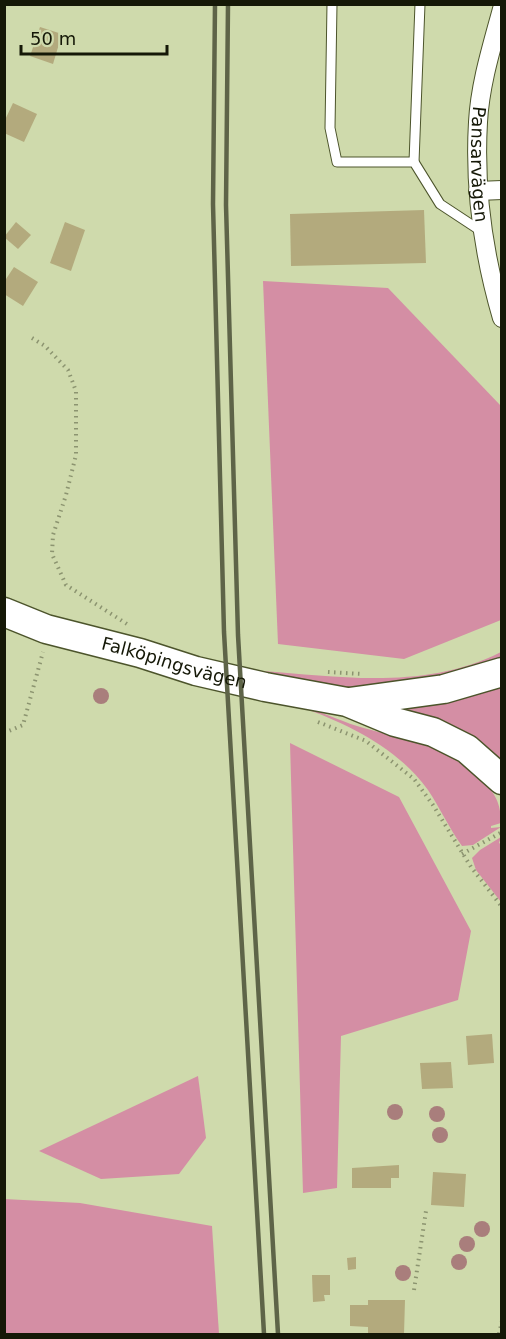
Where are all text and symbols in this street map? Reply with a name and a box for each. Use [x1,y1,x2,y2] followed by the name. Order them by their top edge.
[21,18,166,56] scale bar
[30,28,76,49] text: 50 m
[467,105,492,223] street label: Pansarvägen
[99,633,249,692] street label: Falköpingsvägen

